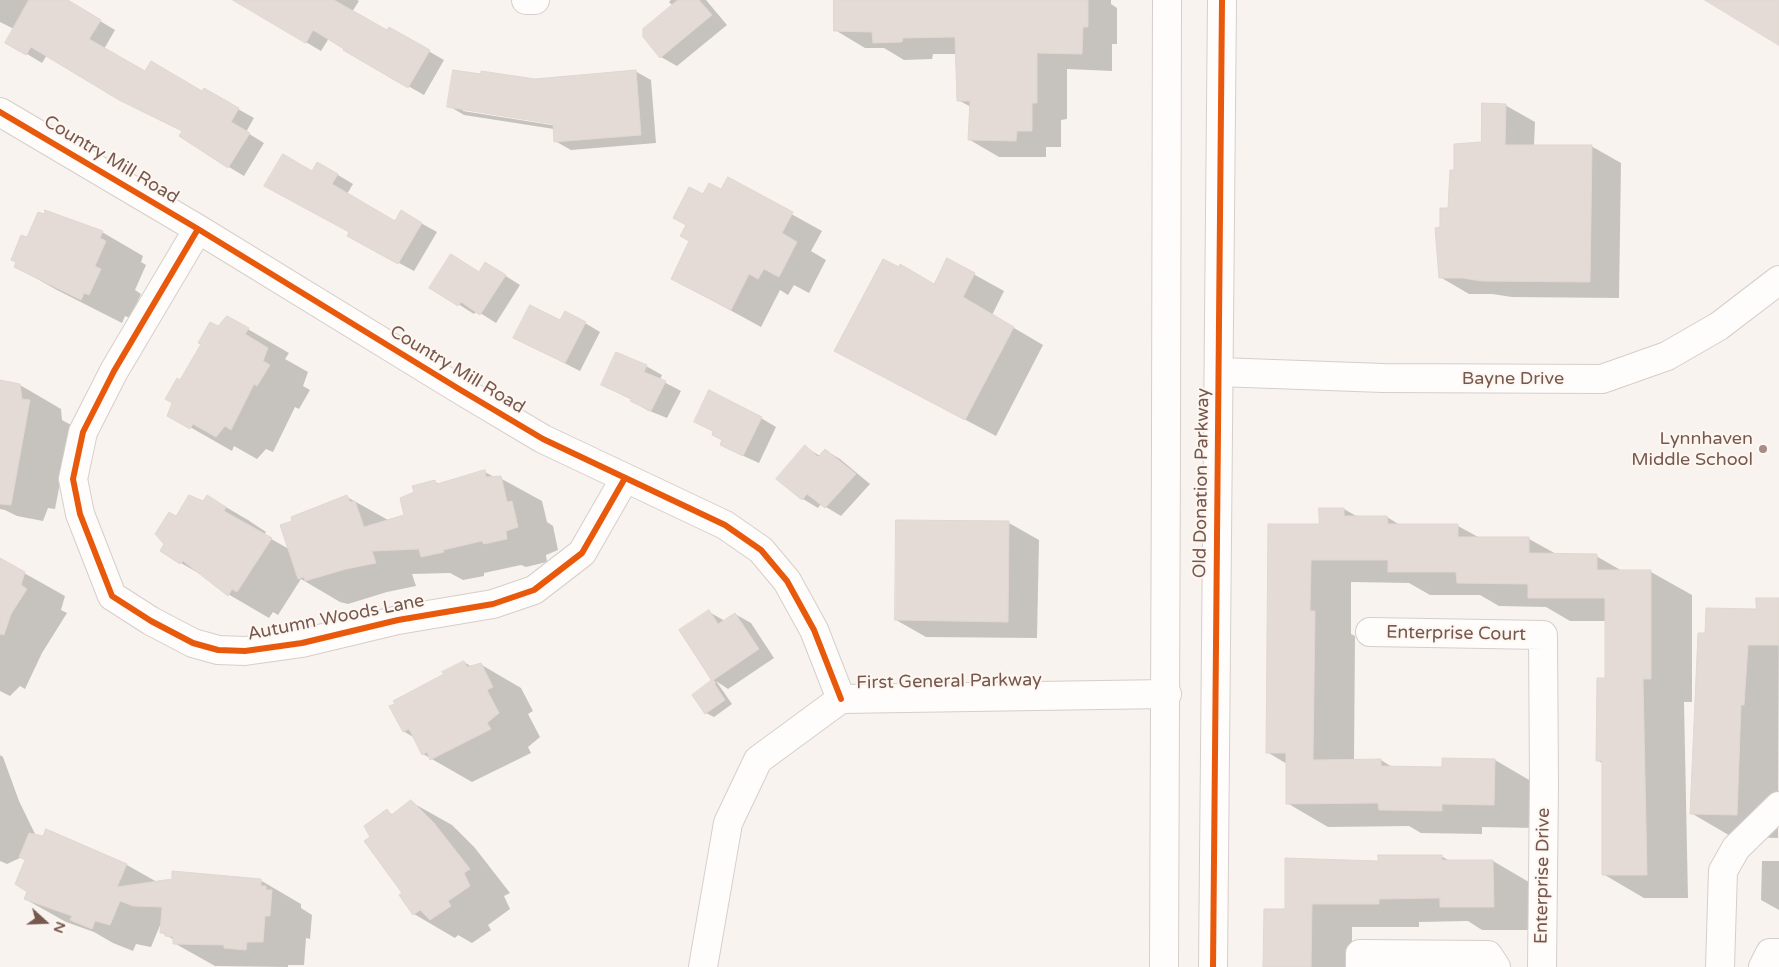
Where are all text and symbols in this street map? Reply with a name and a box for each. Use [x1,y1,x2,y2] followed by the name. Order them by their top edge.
[40,111,182,209] street label: Country Mill Road
[386,321,528,419] street label: Country Mill Road
[1462,368,1564,390] street label: Bayne Drive
[1190,388,1214,578] street label: Old Donation Parkway
[1631,428,1753,470] place label: Lynnhaven Middle School
[1757,443,1769,455] marker: Lynnhaven Middle School
[246,590,426,646] street label: Autumn Woods Lane
[1386,622,1526,646] street label: Enterprise Court
[856,670,1042,694] street label: First General Parkway
[1531,808,1555,944] street label: Enterprise Drive
[20,897,70,947] north arrow
[50,919,69,935] text: N

